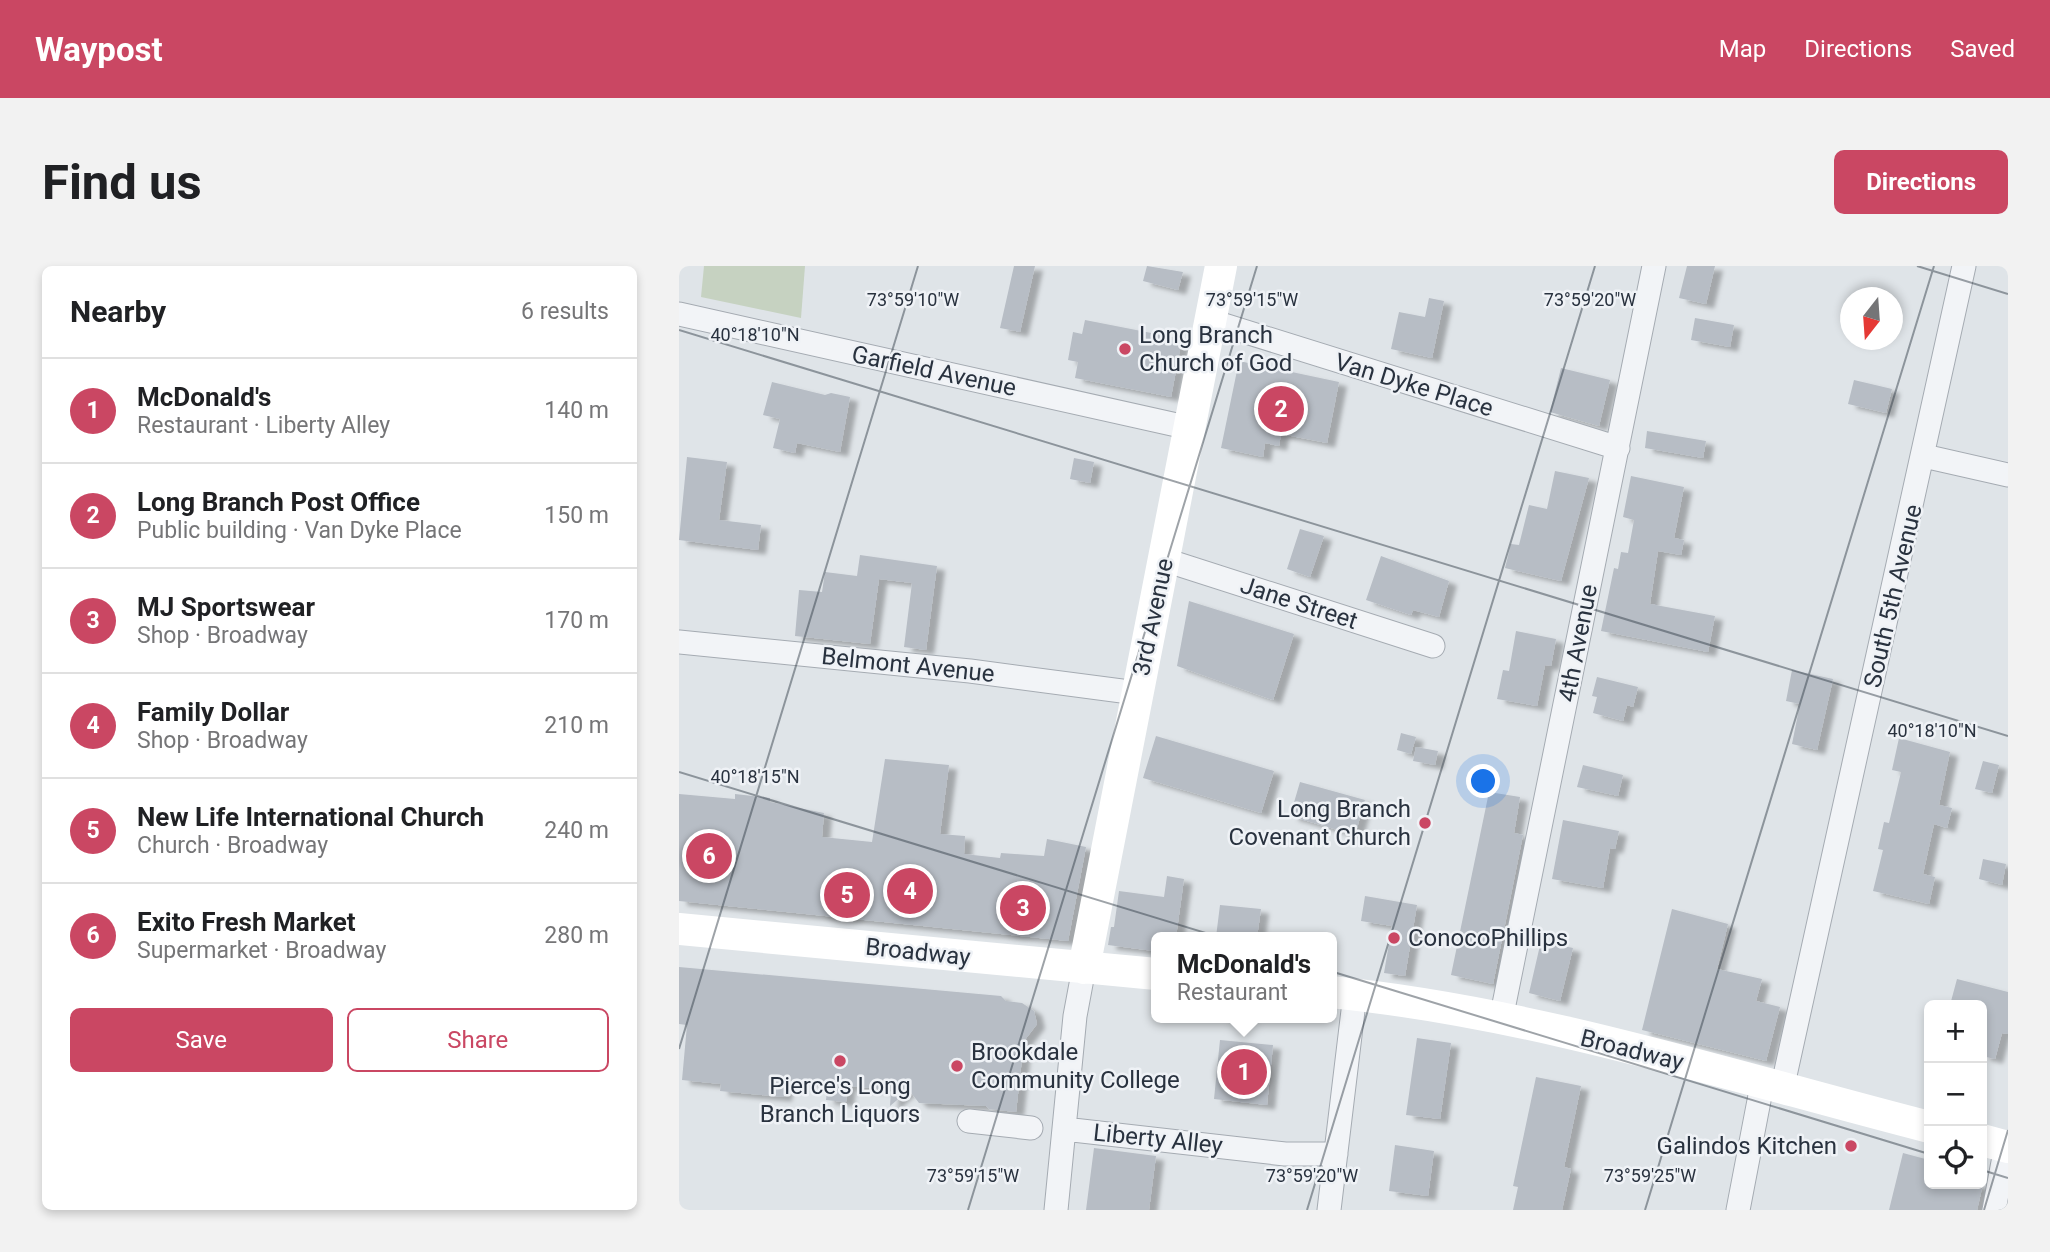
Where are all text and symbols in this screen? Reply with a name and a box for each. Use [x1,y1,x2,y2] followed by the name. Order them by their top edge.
[35,30,163,69] text: Waypost
[1719,35,1766,63] text: Map
[1804,35,1912,63] text: Directions
[1950,35,2015,63] text: Saved
[1834,150,2008,214] button: Directions
[42,154,202,211] text: Find us
[1840,287,1903,350] north arrow
[867,289,959,310] text: 73°59'10"W
[1206,289,1298,310] text: 73°59'15"W
[1544,289,1636,310] text: 73°59'20"W
[70,294,166,329] text: Nearby
[521,298,609,325] text: 6 results
[1139,321,1292,377] place label: Long Branch Church of God
[710,324,800,345] text: 40°18'10"N
[849,340,1019,402] street label: Garfield Avenue
[1117,341,1133,357] marker: Long Branch Church of God
[1331,348,1497,422] street label: Van Dyke Place
[137,382,271,412] text: McDonald's
[1258,383,1304,435] pin: 2
[86,397,100,424] text: 1
[544,397,609,424] text: 140 m
[137,412,390,439] text: Restaurant · Liberty Alley
[137,487,420,517] text: Long Branch Post Office
[86,502,100,529] text: 2
[544,502,609,529] text: 150 m
[1858,502,1928,690] street label: South 5th Avenue
[137,517,462,544] text: Public building · Van Dyke Place
[1127,556,1179,678] street label: 3rd Avenue
[1237,571,1361,635] street label: Jane Street
[1553,582,1603,704] street label: 4th Avenue
[137,592,315,622] text: MJ Sportswear
[86,607,100,634] text: 3
[544,607,609,634] text: 170 m
[137,622,308,649] text: Shop · Broadway
[820,642,996,688] street label: Belmont Avenue
[137,697,289,727] text: Family Dollar
[86,712,100,739] text: 4
[544,712,609,739] text: 210 m
[1887,720,1977,741] text: 40°18'10"N
[137,727,308,754] text: Shop · Broadway
[1466,764,1500,798] your location
[710,766,800,787] text: 40°18'15"N
[1229,795,1411,851] place label: Long Branch Covenant Church
[137,802,484,832] text: New Life International Church
[1417,815,1433,831] marker: Long Branch Covenant Church
[86,817,100,844] text: 5
[544,817,609,844] text: 240 m
[686,830,732,882] pin: 6
[137,832,328,859] text: Church · Broadway
[887,865,933,917] pin: 4
[824,869,870,921] pin: 5
[1000,882,1046,934] pin: 3
[137,907,356,937] text: Exito Fresh Market
[86,922,100,949] text: 6
[544,922,609,949] text: 280 m
[1408,924,1568,952] place label: ConocoPhillips
[1386,930,1402,946] marker: ConocoPhillips
[1151,932,1337,1023] popup
[864,933,973,971] street label: Broadway
[137,937,386,964] text: Supermarket · Broadway
[1177,949,1311,979] text: McDonald's
[1177,979,1288,1006] text: Restaurant
[1924,1000,1987,1189] map controls
[1924,1000,1987,1063] button: +
[70,1008,333,1072] button: Save
[347,1008,609,1072] button: Share
[1577,1024,1687,1076] street label: Broadway
[971,1038,1180,1094] place label: Brookdale Community College
[1221,1046,1267,1098] pin: 1
[832,1053,848,1069] marker: Pierce's Long Branch Liquors
[949,1058,965,1074] marker: Brookdale Community College
[1924,1063,1987,1126] button: −
[760,1072,920,1128] place label: Pierce's Long Branch Liquors
[1092,1118,1225,1160] street label: Liberty Alley
[1924,1126,1987,1189] button: locate
[1657,1132,1837,1160] place label: Galindos Kitchen
[1843,1138,1859,1154] marker: Galindos Kitchen
[927,1165,1019,1186] text: 73°59'15"W
[1266,1165,1358,1186] text: 73°59'20"W
[1604,1165,1696,1186] text: 73°59'25"W

